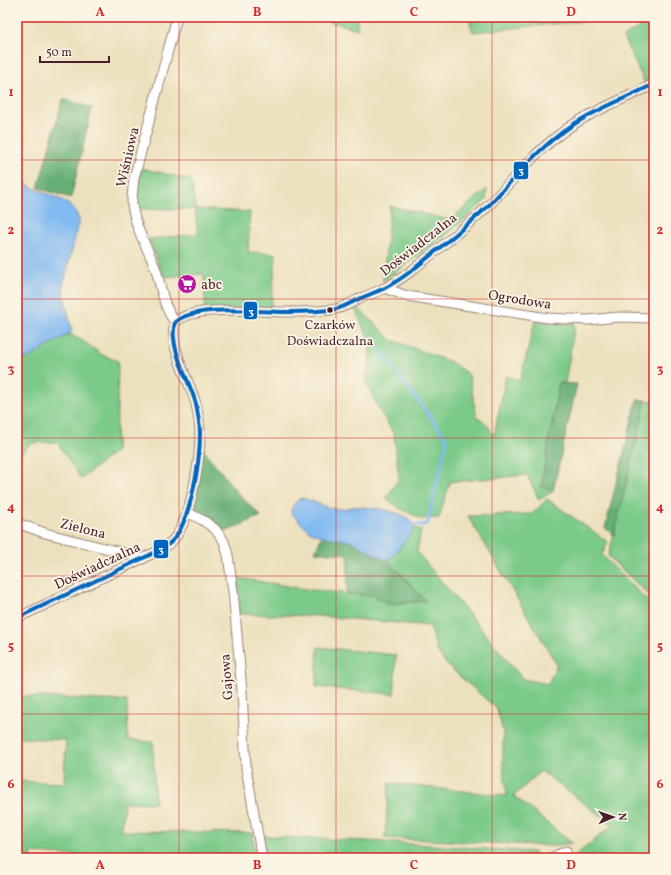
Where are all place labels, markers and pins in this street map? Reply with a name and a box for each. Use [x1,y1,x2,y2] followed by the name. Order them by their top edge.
[176,273,198,295] supermarket icon: abc
[201,276,222,295] place label: abc
[325,305,335,315] marker: Czarków Doświadczalna
[287,317,373,351] place label: Czarków Doświadczalna

